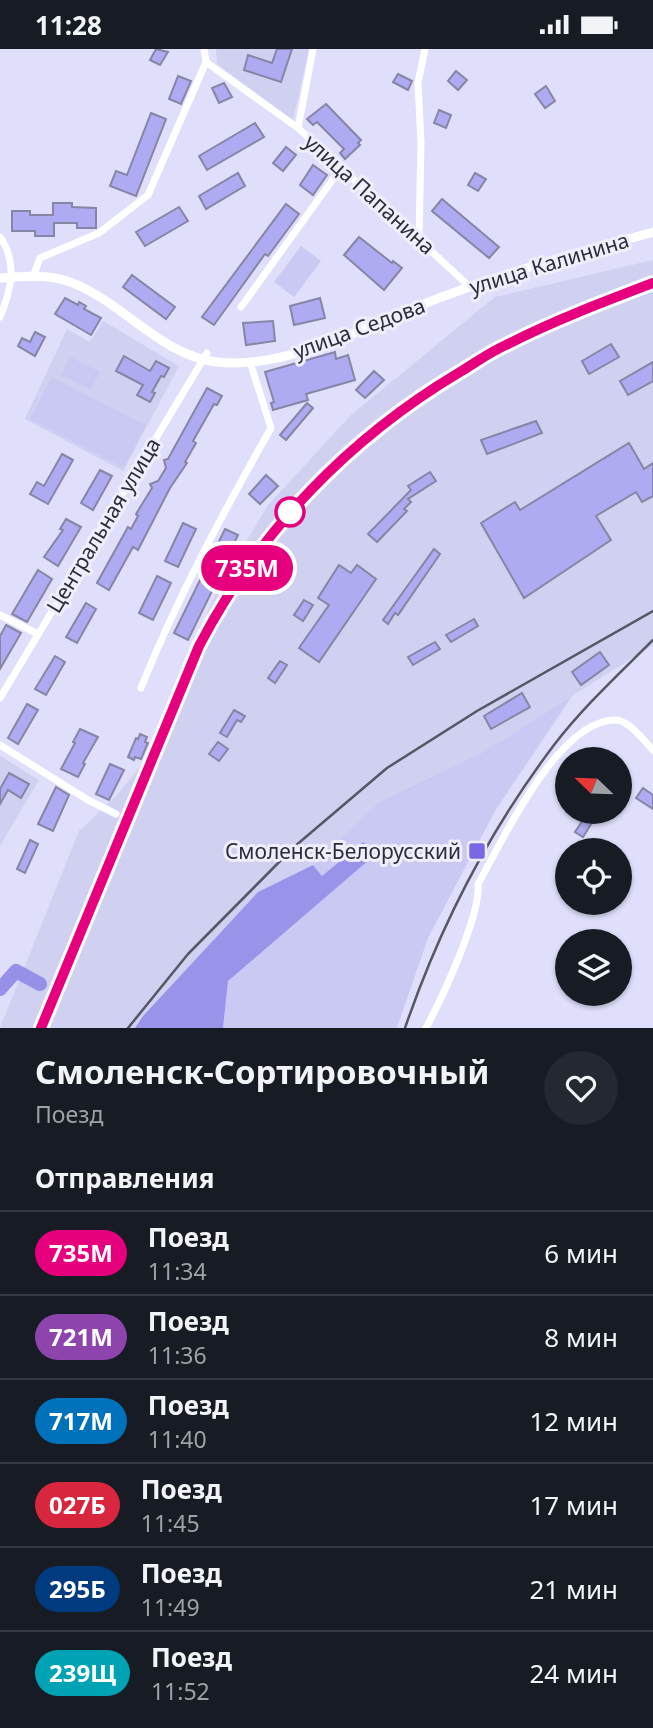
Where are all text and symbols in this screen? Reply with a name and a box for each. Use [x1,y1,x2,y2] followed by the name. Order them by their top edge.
[35,7,102,43] text: 11:28
[299,128,441,260] street label: улица Папанина
[466,225,632,301] street label: улица Калинина
[289,291,429,365] street label: улица Седова
[40,432,166,618] street label: Центральная улица
[275,497,305,527] unlabelled marker
[198,545,296,591] line badge: 735М
[215,551,279,584] text: 735М
[555,747,632,824] north arrow
[555,747,632,1006] map controls
[225,837,461,865] place label: Смоленск-Белорусский
[555,838,632,915] button: locate
[467,841,487,861] marker: Смоленск-Белорусский
[555,929,632,1006] button: layers
[35,1049,489,1094] text: Смоленск-Сортировочный
[544,1051,618,1125] button: heart
[35,1098,103,1130] text: Поезд
[35,1160,214,1196] text: Отправления
[148,1219,229,1255] text: Поезд
[544,1235,618,1271] text: 6 мин
[49,1236,113,1269] text: 735М
[148,1255,207,1287] text: 11:34
[148,1303,229,1339] text: Поезд
[544,1319,618,1355] text: 8 мин
[49,1320,113,1353] text: 721М
[148,1339,207,1371] text: 11:36
[148,1387,229,1423] text: Поезд
[529,1403,618,1439] text: 12 мин
[49,1404,113,1437] text: 717М
[148,1423,207,1455] text: 11:40
[141,1471,222,1507] text: Поезд
[529,1487,618,1523] text: 17 мин
[49,1488,106,1521] text: 027Б
[141,1507,200,1539] text: 11:45
[141,1555,222,1591] text: Поезд
[529,1571,618,1607] text: 21 мин
[49,1572,106,1605] text: 295Б
[141,1591,200,1623] text: 11:49
[151,1639,232,1675] text: Поезд
[529,1655,618,1691] text: 24 мин
[49,1656,116,1689] text: 239Щ
[151,1675,210,1707] text: 11:52

